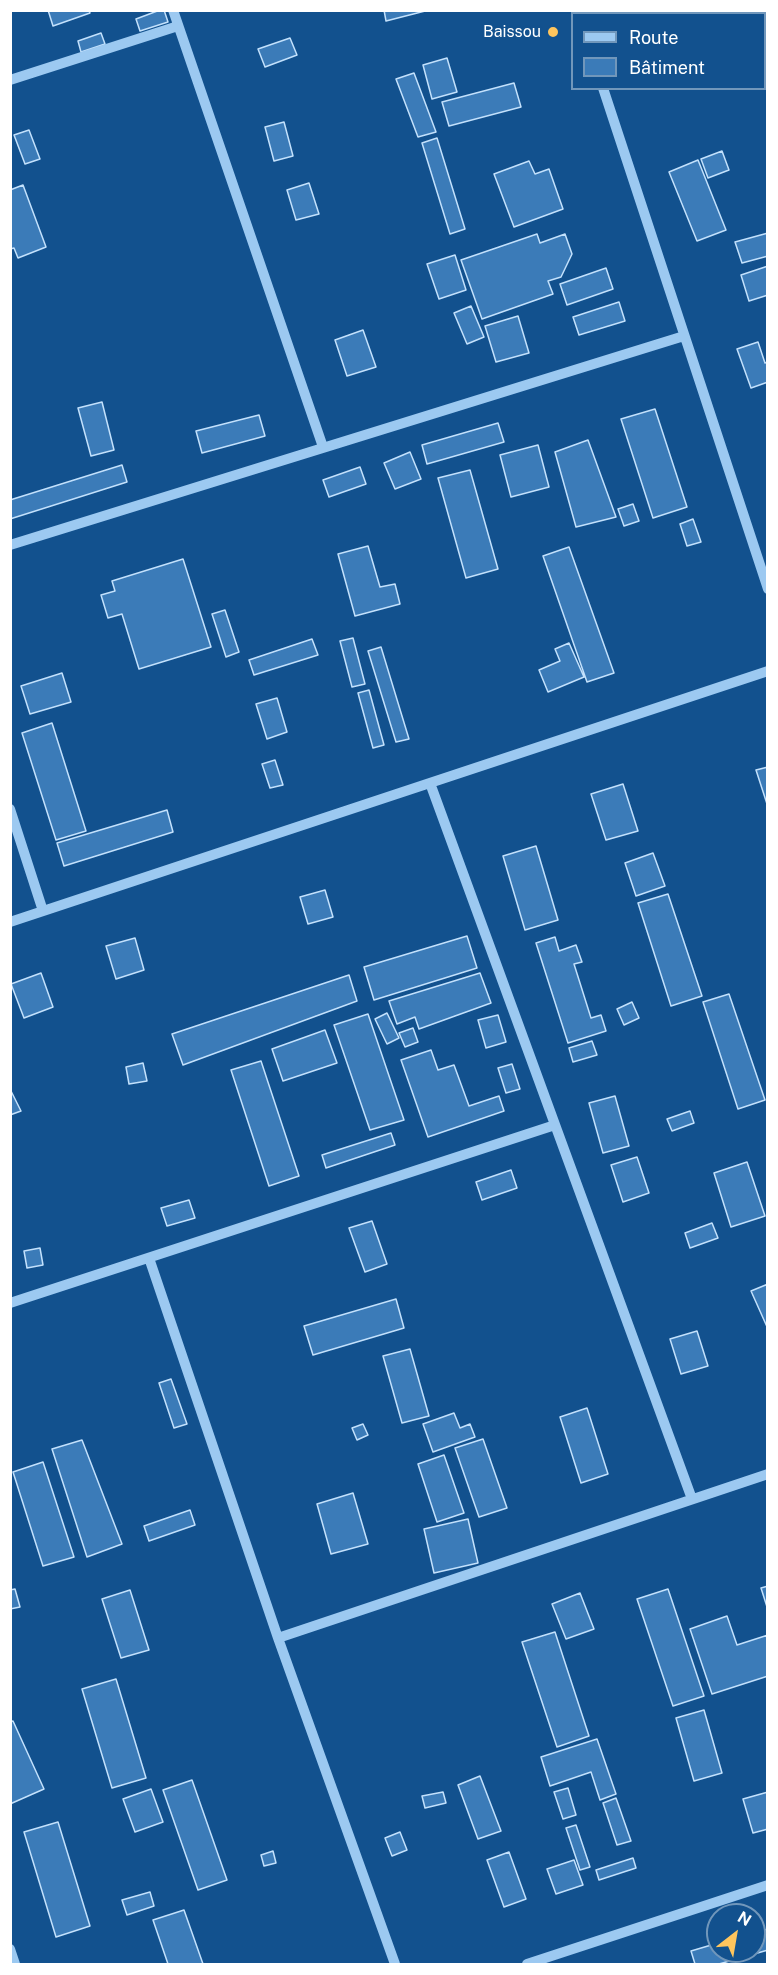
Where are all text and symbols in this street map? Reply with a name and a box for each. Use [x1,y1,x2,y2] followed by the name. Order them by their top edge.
[571,12,766,90] legend
[483,22,541,42] place label: Baissou
[546,25,560,39] marker: Baissou
[629,27,678,48] text: Route
[629,57,705,78] text: Bâtiment
[706,1903,766,1963] north arrow
[734,1907,755,1930] text: N

